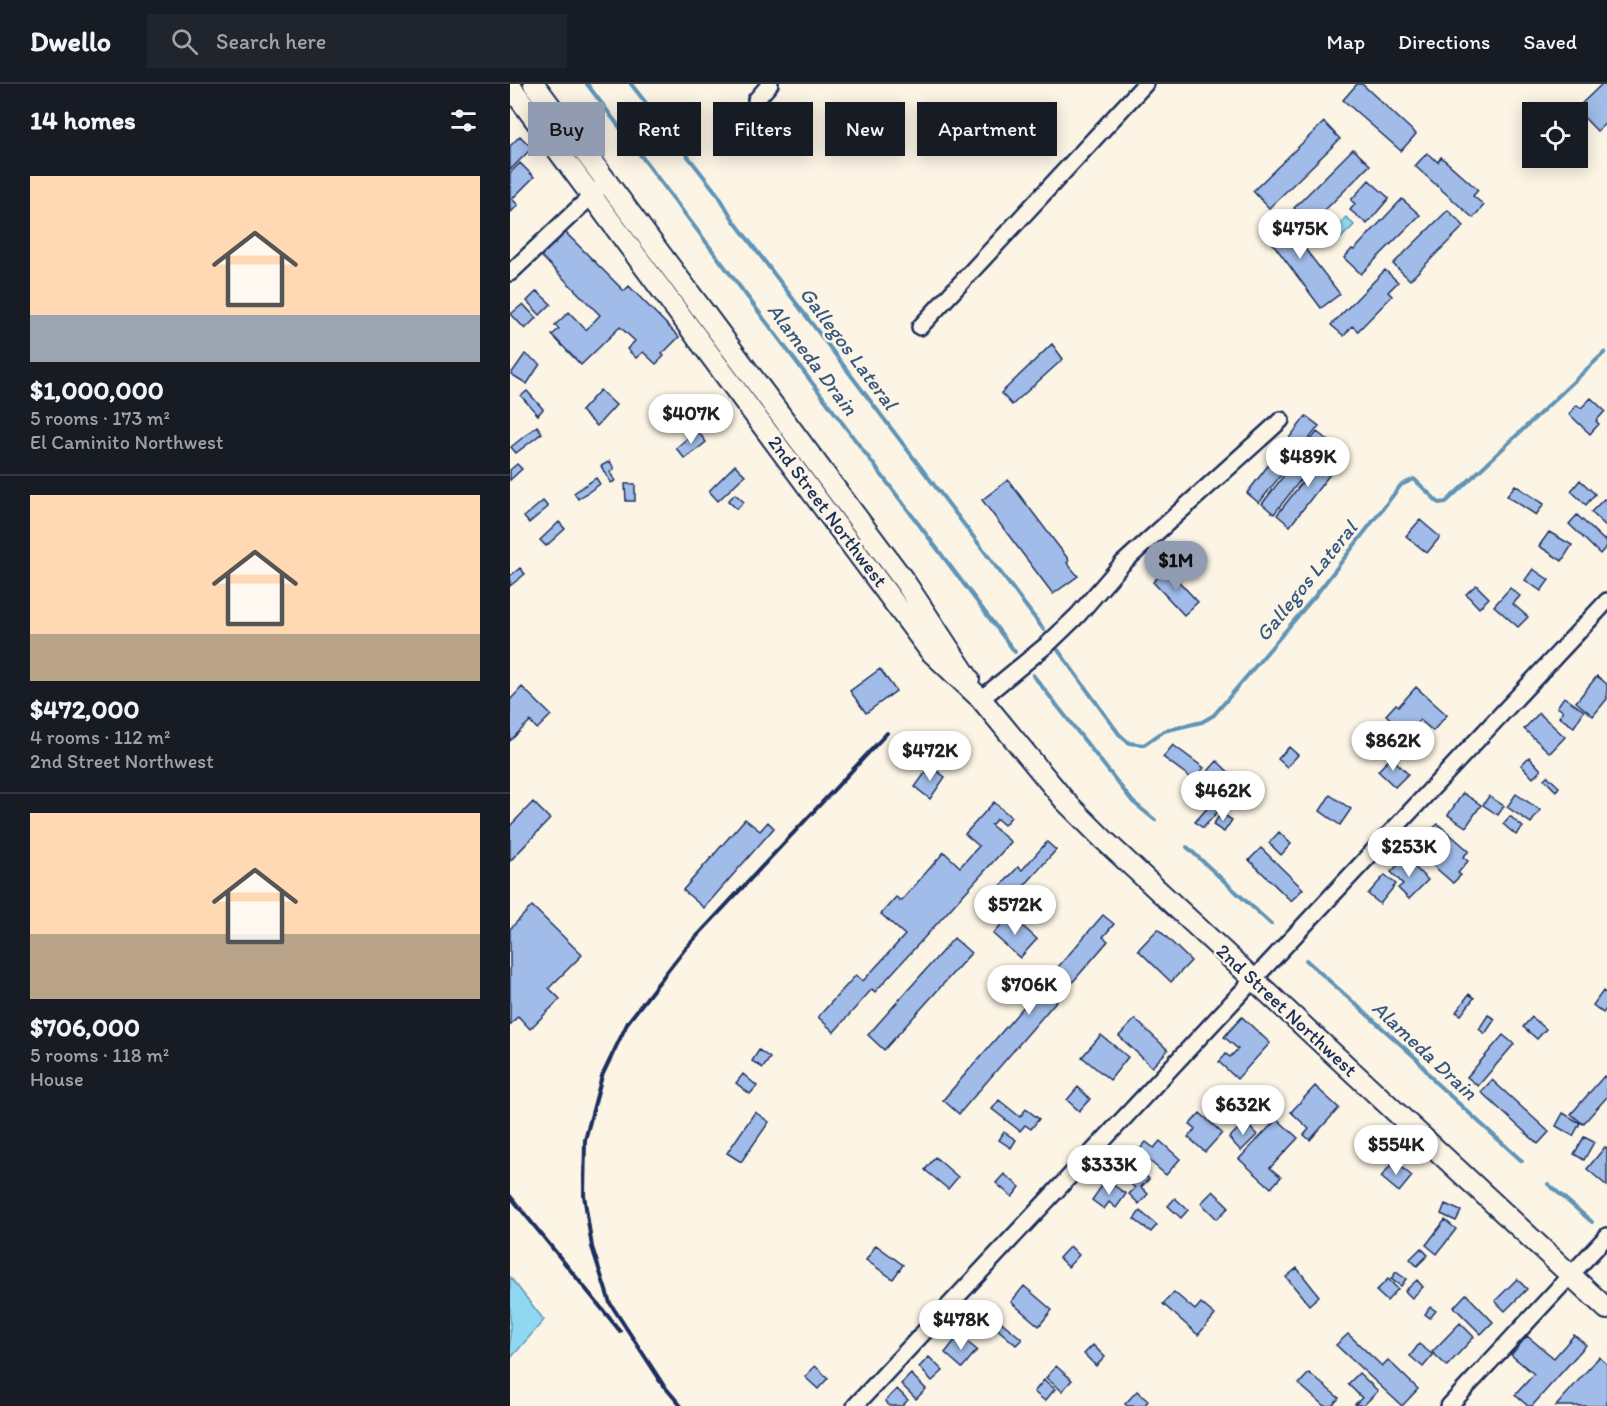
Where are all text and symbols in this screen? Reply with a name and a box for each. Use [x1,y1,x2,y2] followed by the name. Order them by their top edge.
[147,14,567,68] search box
[30,24,111,58] text: Dwello
[168,25,201,58] icon: search
[216,28,326,55] text: Search here
[1327,29,1365,54] text: Map
[1398,29,1490,54] text: Directions
[1523,29,1577,54] text: Saved
[528,102,605,156] chip: Buy
[617,102,701,156] chip: Rent
[713,102,813,156] chip: Filters
[825,102,905,156] chip: New
[917,102,1057,156] chip: Apartment
[1522,102,1588,168] map controls
[1522,102,1588,168] button: locate
[30,104,136,136] text: 14 homes
[447,104,480,137] icon: filters
[1258,209,1342,260] pin: $475K
[201,215,309,323] icon: home
[1272,216,1328,240] text: $475K
[795,282,905,416] water label: Gallegos Lateral
[763,298,864,421] water label: Alameda Drain
[30,374,164,406] text: $1,000,000
[649,394,733,445] pin: $407K
[662,401,720,425] text: $407K
[30,406,170,430] text: 5 rooms · 173 m²
[30,430,224,454] text: El Caminito Northwest
[763,430,893,592] street label: 2nd Street Northwest
[1266,437,1350,488] pin: $489K
[1280,444,1336,468] text: $489K
[1250,514,1363,646] water label: Gallegos Lateral
[201,534,309,642] icon: home
[1147,541,1205,592] pin: $1M
[1158,548,1194,572] text: $1M
[30,693,140,725] text: $472,000
[1351,721,1435,772] pin: $862K
[30,725,170,749] text: 4 rooms · 112 m²
[1366,728,1420,752] text: $862K
[888,731,972,782] pin: $472K
[902,738,958,762] text: $472K
[30,749,214,773] text: 2nd Street Northwest
[1181,771,1265,822] pin: $462K
[1195,778,1251,802] text: $462K
[1367,827,1451,878] pin: $253K
[1382,834,1436,858] text: $253K
[201,852,309,960] icon: home
[973,885,1057,936] pin: $572K
[988,892,1042,916] text: $572K
[1212,939,1363,1082] street label: 2nd Street Northwest
[987,965,1071,1016] pin: $706K
[1001,972,1057,996] text: $706K
[1367,995,1483,1105] water label: Alameda Drain
[30,1011,140,1043] text: $706,000
[30,1043,169,1067] text: 5 rooms · 118 m²
[30,1067,84,1091] text: House
[1201,1085,1285,1136] pin: $632K
[1216,1092,1270,1116] text: $632K
[1354,1125,1438,1176] pin: $554K
[1368,1132,1424,1156] text: $554K
[1067,1145,1151,1196] pin: $333K
[1081,1152,1137,1176] text: $333K
[919,1300,1003,1351] pin: $478K
[933,1307,989,1331] text: $478K

